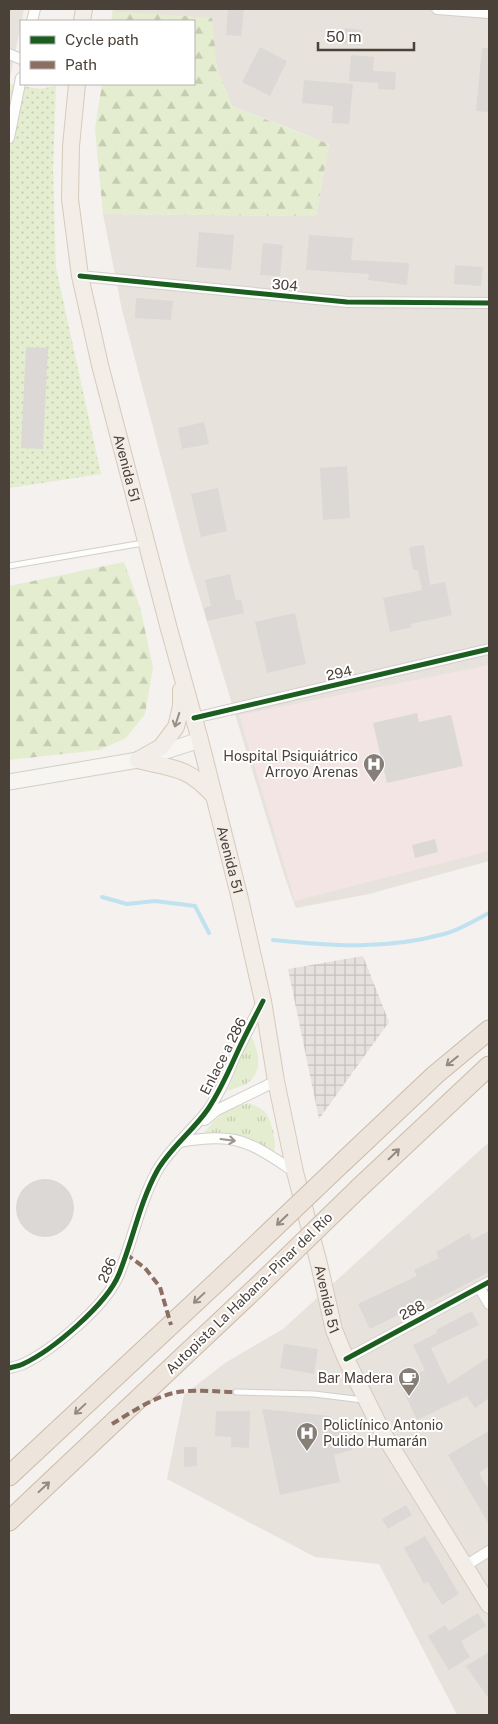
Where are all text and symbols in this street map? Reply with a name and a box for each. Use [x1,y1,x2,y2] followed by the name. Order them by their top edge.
[20,20,195,85] legend
[318,20,414,52] scale bar
[326,28,361,45] text: 50 m
[65,31,139,48] text: Cycle path
[65,56,97,73] text: Path
[271,276,299,294] street label: 304
[110,433,144,504] street label: Avenida 51
[325,662,354,684] street label: 294
[172,712,181,728] one-way arrow
[223,748,358,780] place label: Hospital Psiquiátrico Arroyo Arenas
[362,752,386,783] hospital icon: Hospital Psiquiátrico Arroyo Arenas
[214,824,246,896] street label: Avenida 51
[197,1014,249,1097] street label: Enlace a 286
[446,1055,459,1066] one-way arrow
[219,1135,235,1145] one-way arrow
[388,1148,401,1160] one-way arrow
[162,1209,336,1377] street label: Autopista La Habana - Pinar del Río
[276,1214,289,1226] one-way arrow
[95,1255,120,1285] street label: 286
[311,1263,343,1336] street label: Avenida 51
[193,1292,206,1304] one-way arrow
[397,1297,427,1323] street label: 288
[397,1366,421,1397] cafe icon: Bar Madera
[318,1370,393,1386] place label: Bar Madera
[74,1403,87,1415] one-way arrow
[323,1417,443,1449] place label: Policlínico Antonio Pulido Humarán
[295,1421,319,1452] hospital icon: Policlínico Antonio Pulido Humarán
[38,1481,51,1493] one-way arrow

